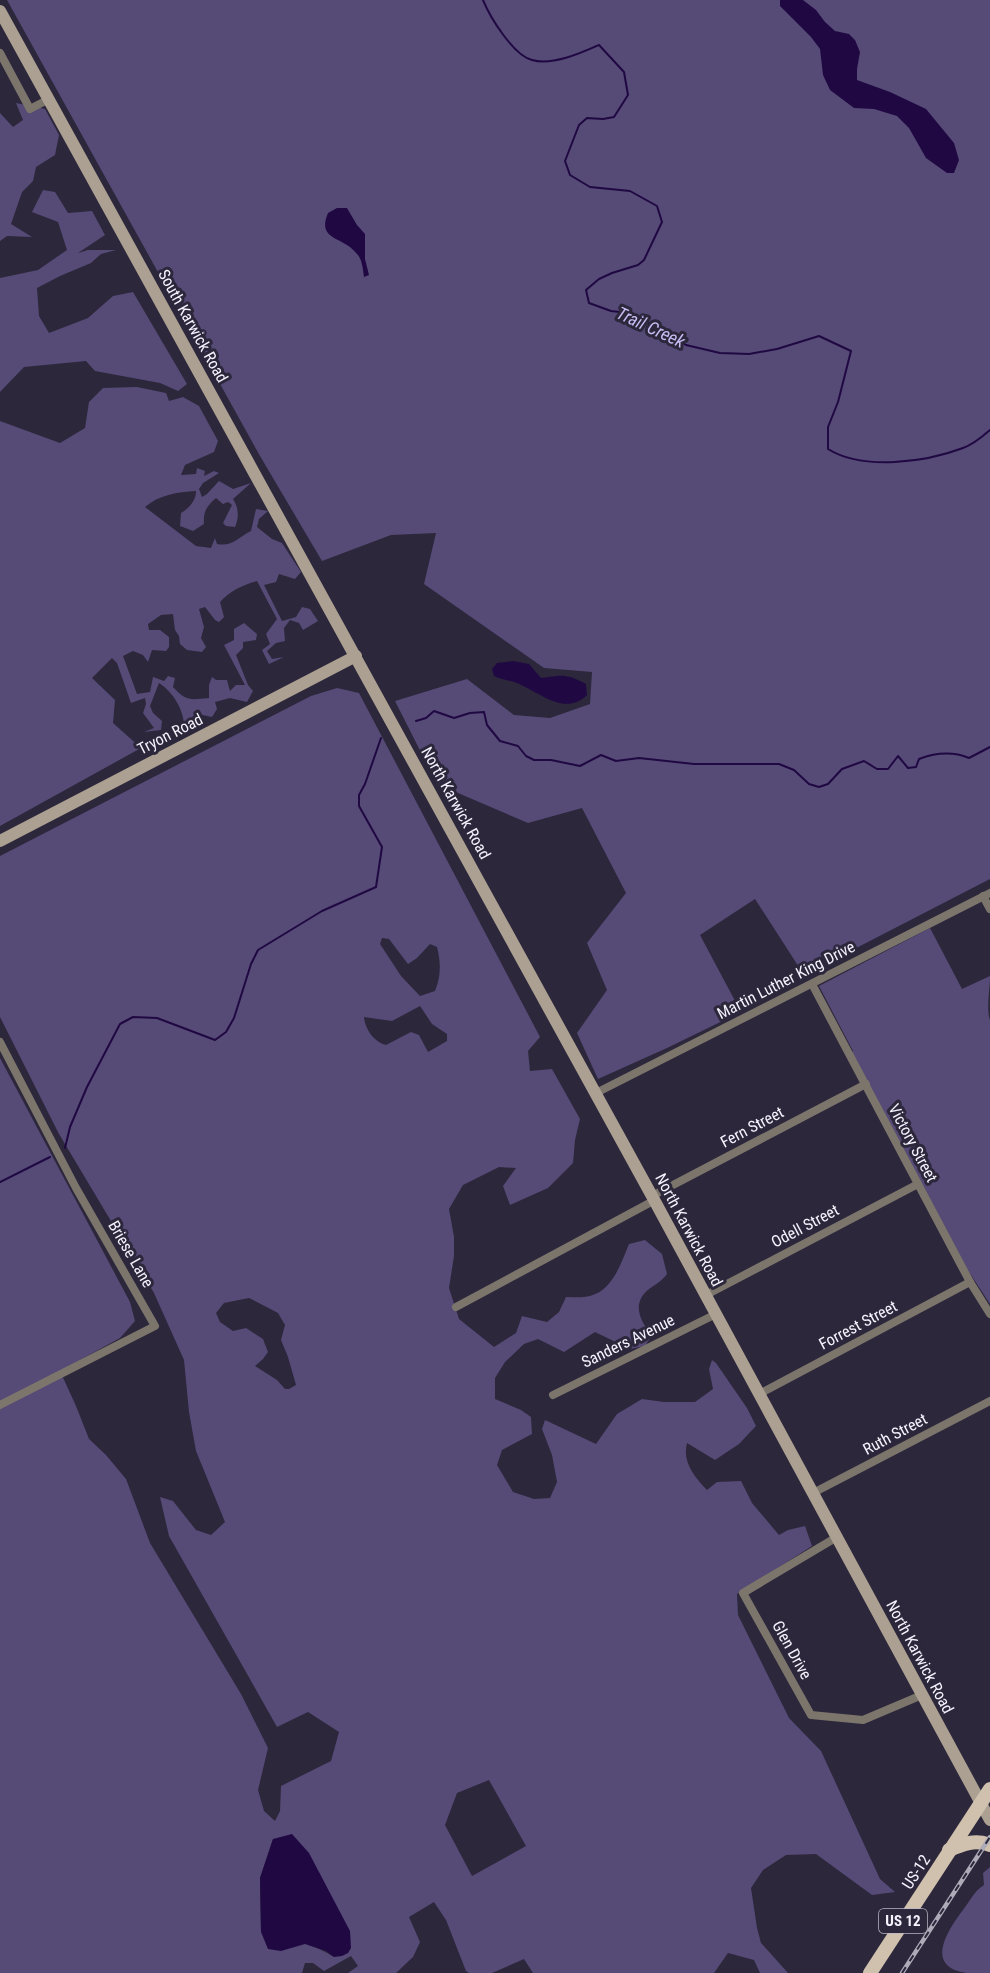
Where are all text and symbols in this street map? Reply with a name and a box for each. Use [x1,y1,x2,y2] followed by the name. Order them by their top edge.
[154,266,232,386] street label: South Karwick Road
[613,302,690,352] water label: Trail Creek
[134,709,206,759] street label: Tryon Road
[417,744,495,862] street label: North Karwick Road
[714,937,858,1023] street label: Martin Luther King Drive
[885,1101,942,1185] street label: Victory Street
[717,1102,787,1152] street label: Fern Street
[651,1170,727,1290] street label: North Karwick Road
[768,1200,842,1252] street label: Odell Street
[104,1217,158,1291] street label: Briese Lane
[816,1296,901,1354] street label: Forrest Street
[578,1310,678,1372] street label: Sanders Avenue
[860,1409,931,1459] street label: Ruth Street
[882,1597,958,1717] street label: North Karwick Road
[768,1617,816,1683] street label: Glen Drive
[898,1851,934,1893] street label: US-12
[879,1909,927,1933] road number: US 12

